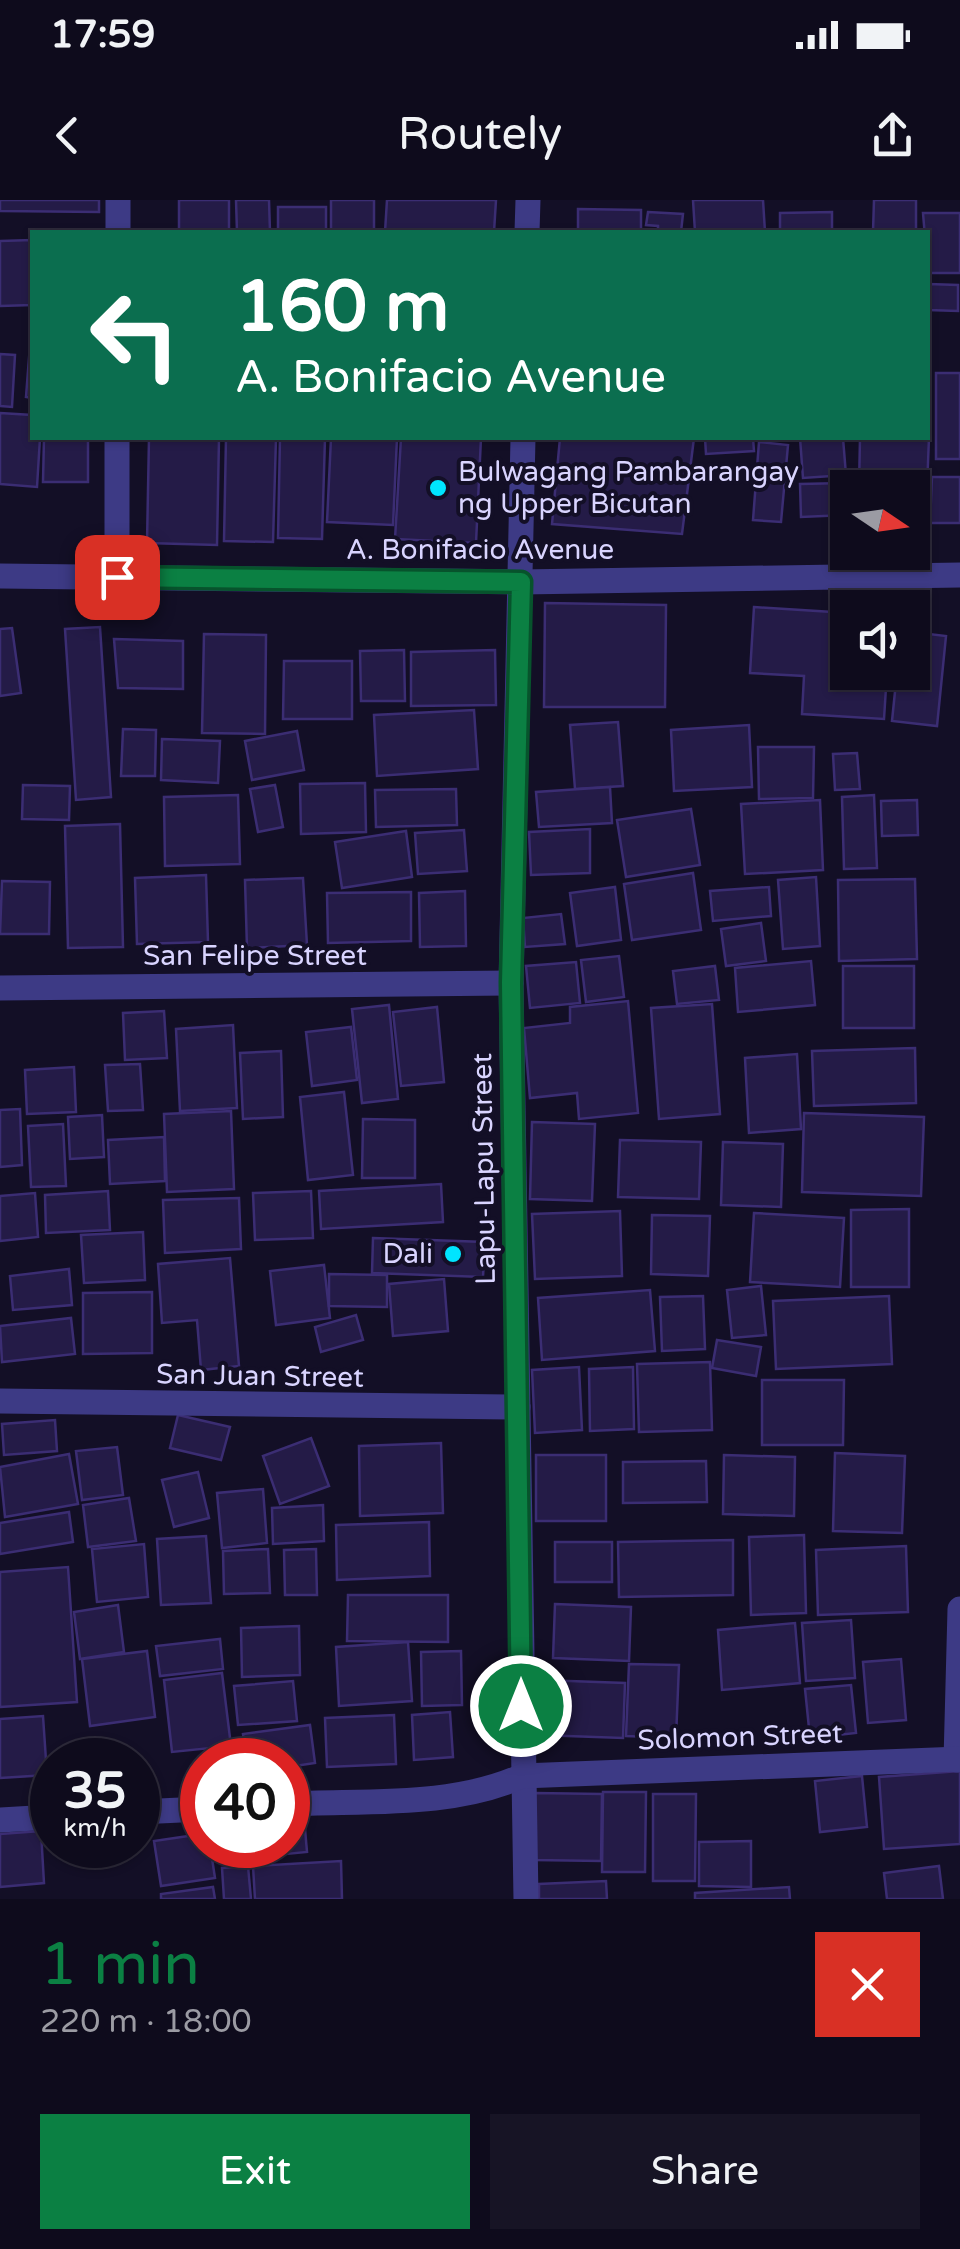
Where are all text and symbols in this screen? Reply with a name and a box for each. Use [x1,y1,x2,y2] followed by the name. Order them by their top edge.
[50,12,155,58] text: 17:59
[40,108,95,163] icon: back
[398,108,562,162] text: Routely
[865,108,920,163] icon: share
[235,266,449,350] text: 160 m
[70,270,200,400] icon: left
[235,351,666,405] text: A. Bonifacio Avenue
[458,455,799,521] place label: Bulwagang Pambarangay ng Upper Bicutan
[830,470,930,570] north arrow
[830,470,930,690] map controls
[427,477,449,499] marker: Bulwagang Pambarangay ng Upper Bicutan
[346,533,614,567] street label: A. Bonifacio Avenue
[75,535,160,620] pin
[90,550,145,605] icon: arrive
[830,590,930,690] button: sound
[143,939,367,973] street label: San Felipe Street
[465,1052,503,1285] street label: Lapu-Lapu Street
[383,1237,433,1271] place label: Dali
[442,1243,464,1265] marker: Dali
[156,1357,364,1395] street label: San Juan Street
[469,1654,573,1758] position arrow
[637,1716,844,1758] street label: Solomon Street
[180,1738,310,1868] speed limit sign: 40
[64,1761,126,1821] text: 35
[64,1813,126,1843] text: km/h
[40,1929,200,2001] text: 1 min
[815,1932,920,2037] button: close
[40,2003,252,2041] text: 220 m · 18:00
[40,2114,470,2229] button: Exit
[490,2114,920,2229] button: Share

